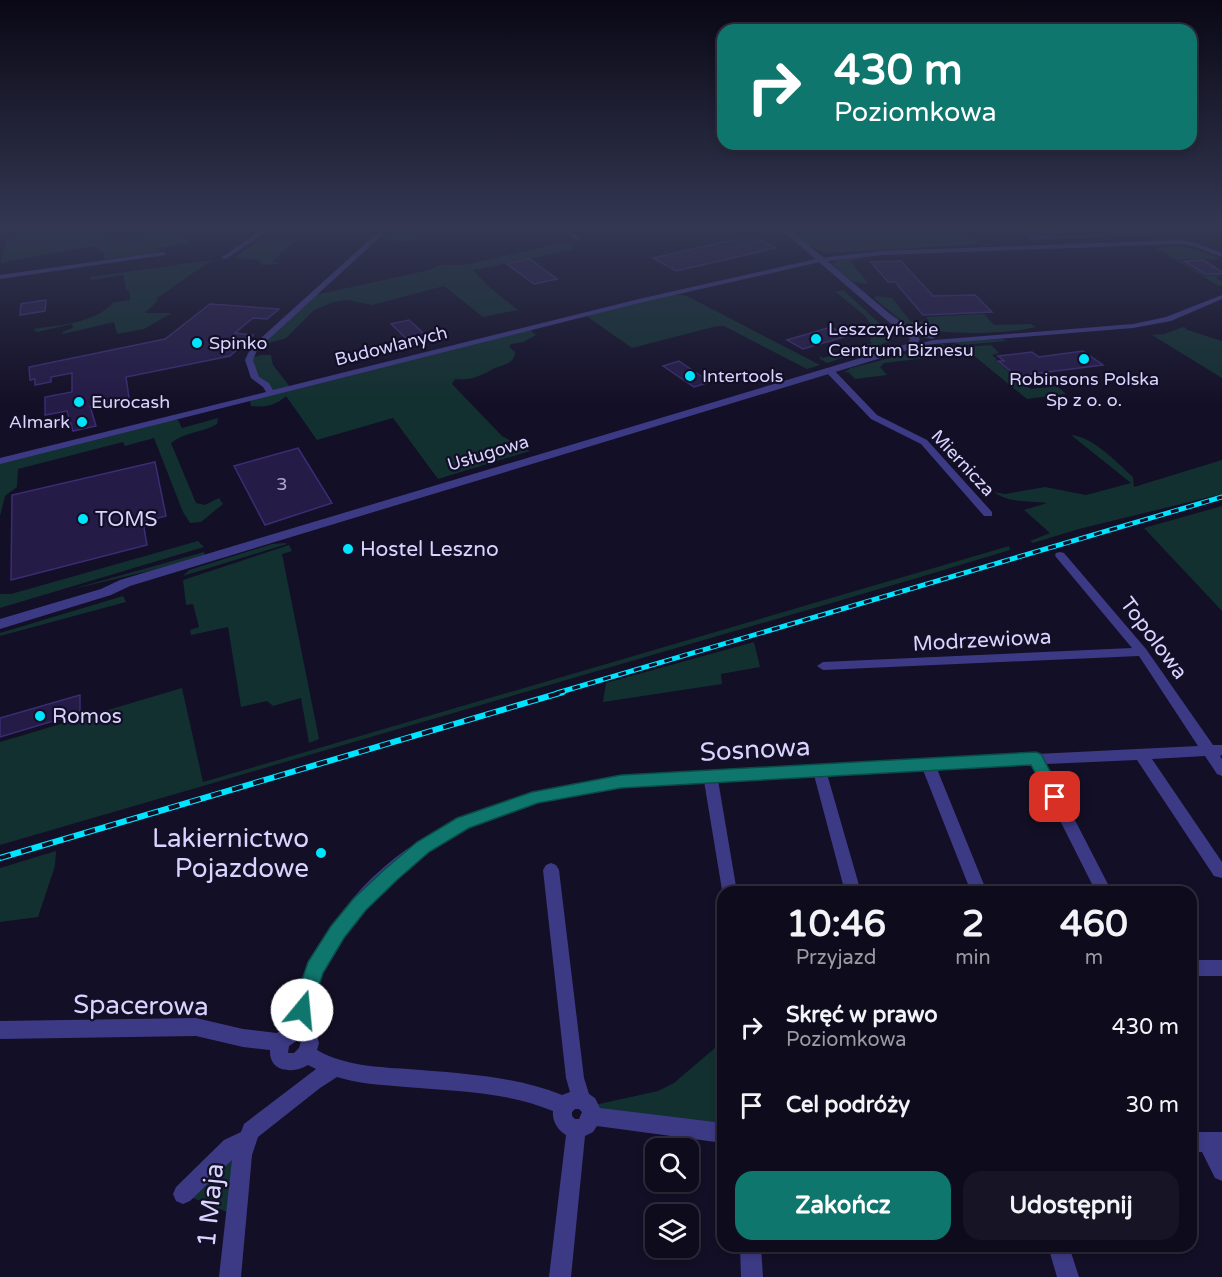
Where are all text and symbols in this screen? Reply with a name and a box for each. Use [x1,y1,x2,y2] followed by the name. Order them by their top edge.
[834,45,963,96] text: 430 m
[735,48,813,126] icon: right
[834,96,997,129] text: Poziomkowa
[828,318,974,361] place label: Leszczyńskie Centrum Biznesu
[332,321,450,371] street label: Budowlanych
[209,332,267,354] place label: Spinko
[809,332,823,346] marker: Leszczyńskie Centrum Biznesu
[190,336,204,350] marker: Spinko
[1077,352,1091,366] marker: Robinsons Polska Sp z o. o.
[702,365,783,387] place label: Intertools
[1009,368,1159,411] place label: Robinsons Polska Sp z o. o.
[683,369,697,383] marker: Intertools
[91,391,170,413] place label: Eurocash
[72,395,86,409] marker: Eurocash
[9,411,70,433] place label: Almark
[75,415,89,429] marker: Almark
[927,425,999,501] street label: Miernicza
[445,430,531,476] street label: Usługowa
[276,473,288,495] house number: 3
[95,507,158,532] place label: TOMS
[76,512,90,526] marker: TOMS
[360,537,499,562] place label: Hostel Leszno
[341,542,355,556] marker: Hostel Leszno
[1115,592,1193,684] street label: Topolowa
[912,624,1052,657] street label: Modrzewiowa
[52,704,122,729] place label: Romos
[33,709,47,723] marker: Romos
[699,731,811,768] street label: Sosnowa
[1029,771,1080,822] pin
[1038,780,1071,813] icon: arrive
[152,823,309,884] place label: Lakiernictwo Pojazdowe
[314,846,328,860] marker: Lakiernictwo Pojazdowe
[786,903,886,946] text: 10:46
[962,903,984,946] text: 2
[1060,903,1128,946] text: 460
[796,946,876,970] text: Przyjazd
[955,946,991,970] text: min
[1085,946,1103,970] text: m
[270,978,334,1042] position arrow
[73,989,209,1022] street label: Spacerowa
[786,1002,938,1028] text: Skręć w prawo
[735,1011,768,1044] icon: right
[1112,1014,1179,1040] text: 430 m
[786,1028,906,1052] text: Poziomkowa
[735,1089,768,1122] icon: arrive
[786,1092,910,1118] text: Cel podróży
[1125,1092,1179,1118] text: 30 m
[645,1138,699,1258] map controls
[645,1138,699,1192] button: search
[191,1162,230,1248] street label: 1 Maja
[735,1171,951,1240] button: Zakończ
[963,1171,1179,1240] button: Udostępnij
[645,1204,699,1258] button: layers

